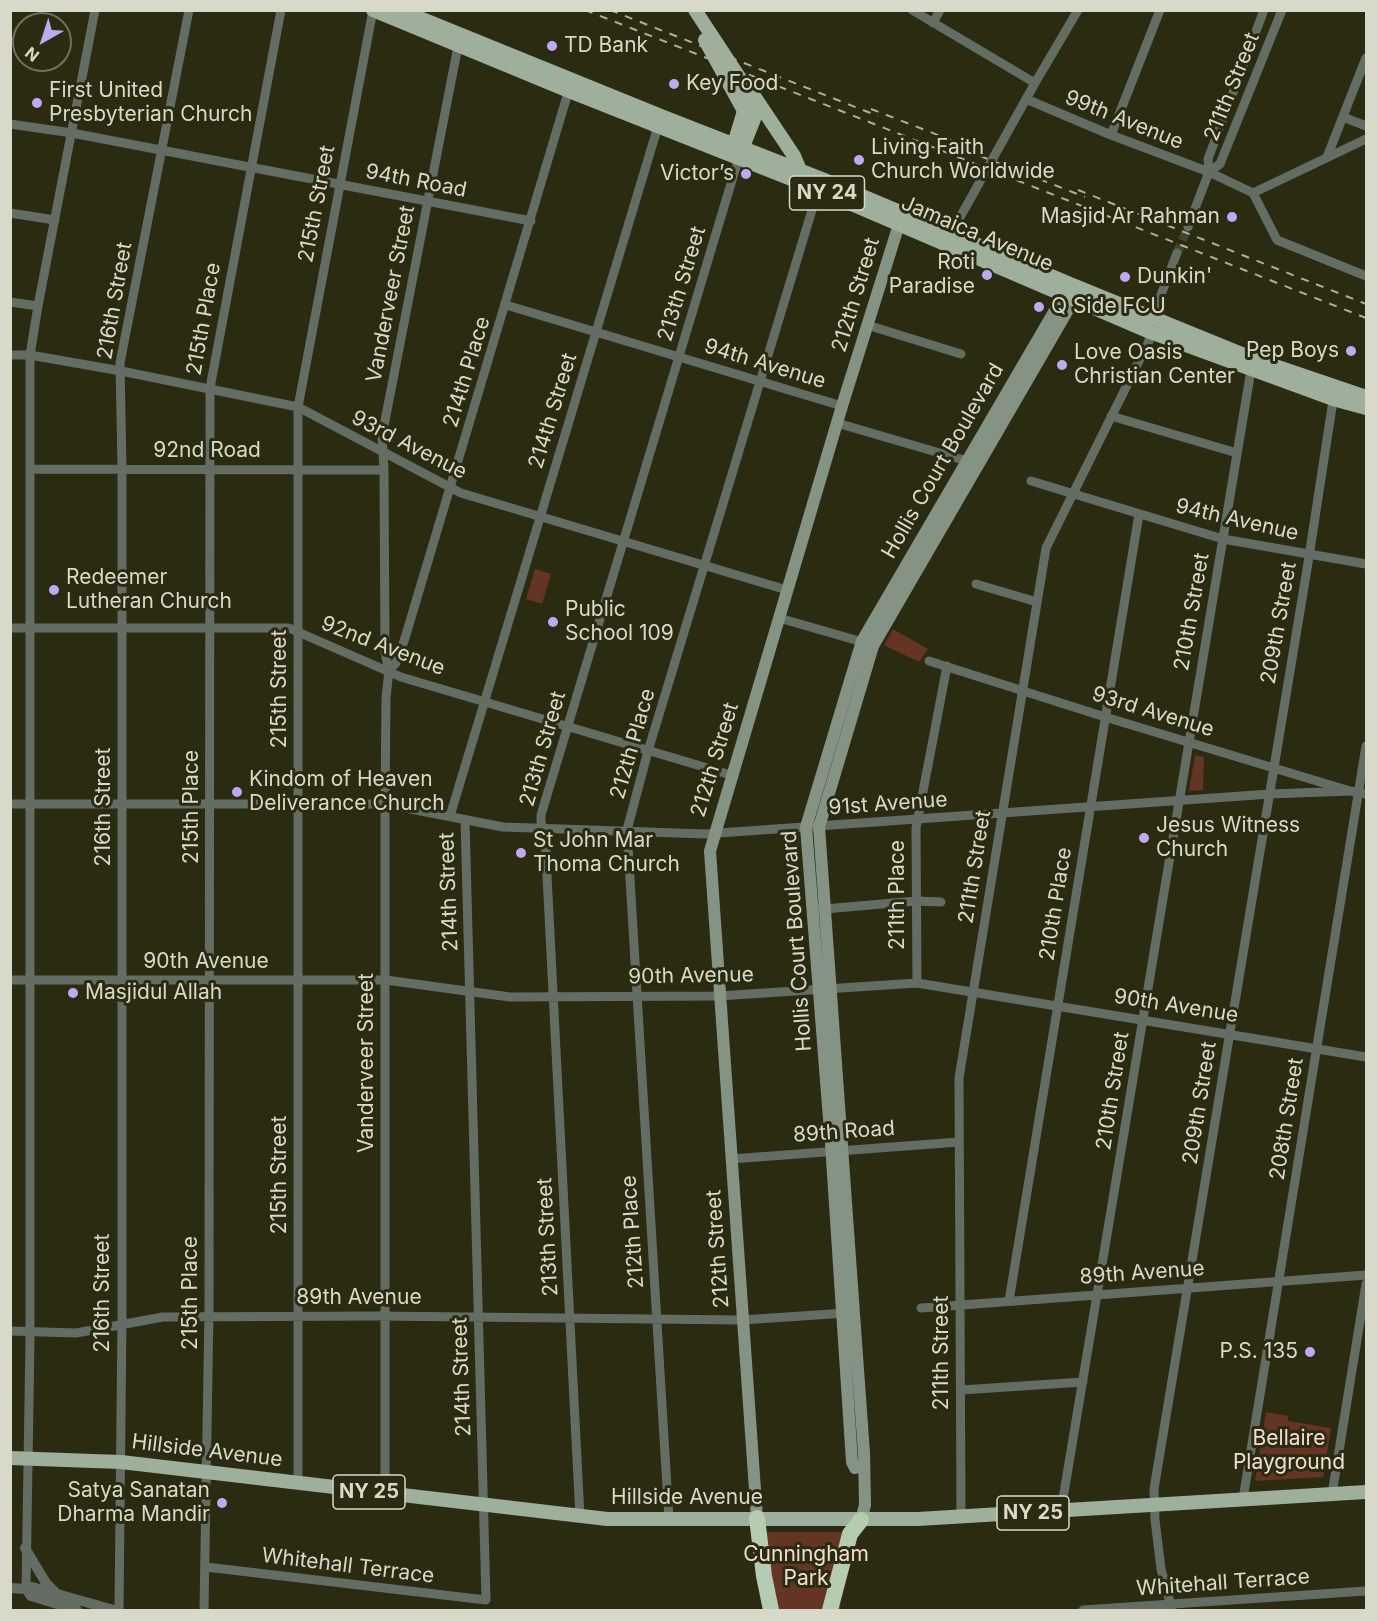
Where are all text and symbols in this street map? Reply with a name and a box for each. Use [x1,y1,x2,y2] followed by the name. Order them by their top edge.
[12,12,72,72] north arrow
[1199,29,1265,145] street label: 211th Street
[564,33,648,59] place label: TD Bank
[545,39,559,53] marker: TD Bank
[21,43,43,66] text: N
[686,71,778,97] place label: Key Food
[667,77,681,91] marker: Key Food
[49,78,252,128] place label: First United Presbyterian Church
[1061,85,1187,155] street label: 99th Avenue
[30,96,44,110] marker: First United Presbyterian Church
[871,135,1055,185] place label: Living Faith Church Worldwide
[293,143,341,265] street label: 215th Street
[852,153,866,167] marker: Living Faith Church Worldwide
[363,159,469,203] street label: 94th Road
[660,161,734,187] place label: Victor’s
[739,167,753,181] marker: Victor’s
[790,176,864,210] road number: NY 24
[897,191,1057,277] street label: Jamaica Avenue
[361,203,421,385] street label: Vanderveer Street
[1041,204,1220,230] place label: Masjid Ar Rahman
[1225,210,1239,224] marker: Masjid Ar Rahman
[653,224,711,344] street label: 213th Street
[827,235,885,355] street label: 212th Street
[92,240,138,362] street label: 216th Street
[889,250,975,300] place label: Roti Paradise
[182,261,226,377] street label: 215th Place
[1137,264,1212,290] place label: Dunkin'
[980,268,994,282] marker: Roti Paradise
[1118,270,1132,284] marker: Dunkin'
[1051,294,1166,320] place label: Q Side FCU
[1032,300,1046,314] marker: Q Side FCU
[438,314,496,430] street label: 214th Place
[701,334,829,394] street label: 94th Avenue
[1246,338,1339,364] place label: Pep Boys
[1074,340,1235,390] place label: Love Oasis Christian Center
[1344,344,1358,358] marker: Pep Boys
[524,350,582,472] street label: 214th Street
[1055,358,1069,372] marker: Love Oasis Christian Center
[877,359,1009,563] street label: Hollis Court Boulevard
[347,405,471,485] street label: 93rd Avenue
[153,438,261,464] street label: 92nd Road
[1173,494,1301,546] street label: 94th Avenue
[1169,551,1215,673] street label: 210th Street
[1256,560,1302,686] street label: 209th Street
[66,565,232,615] place label: Redeemer Lutheran Church
[47,583,61,597] marker: Redeemer Lutheran Church
[565,597,674,647] place label: Public School 109
[317,611,449,681] street label: 92nd Avenue
[546,615,560,629] marker: Public School 109
[267,630,293,748] street label: 215th Street
[1089,682,1217,742] street label: 93rd Avenue
[605,686,661,802] street label: 212th Place
[515,688,571,810] street label: 213th Street
[686,700,744,820] street label: 212th Street
[91,748,117,866] street label: 216th Street
[179,750,205,864] street label: 215th Place
[249,767,445,817] place label: Kindom of Heaven Deliverance Church
[230,785,244,799] marker: Kindom of Heaven Deliverance Church
[828,787,948,821] street label: 91st Avenue
[954,808,996,926] street label: 211th Street
[1156,813,1300,863] place label: Jesus Witness Church
[533,828,680,878] place label: St John Mar Thoma Church
[777,830,817,1052] street label: Hollis Court Boulevard
[1137,831,1151,845] marker: Jesus Witness Church
[434,832,464,952] street label: 214th Street
[885,840,911,950] street label: 211th Place
[1035,845,1077,963] street label: 210th Place
[514,846,528,860] marker: St John Mar Thoma Church
[143,949,269,975] street label: 90th Avenue
[628,962,754,990] street label: 90th Avenue
[354,973,380,1153] street label: Vanderveer Street
[85,980,222,1006] place label: Masjidul Allah
[1112,984,1240,1028] street label: 90th Avenue
[66,986,80,1000] marker: Masjidul Allah
[1091,1030,1135,1152] street label: 210th Street
[1178,1040,1222,1166] street label: 209th Street
[1265,1056,1309,1182] street label: 208th Street
[267,1116,293,1234] street label: 215th Street
[792,1116,896,1148] street label: 89th Road
[616,1174,650,1290] street label: 212th Place
[532,1177,564,1297] street label: 213th Street
[701,1189,735,1309] street label: 212th Street
[90,1234,116,1352] street label: 216th Street
[178,1236,204,1350] street label: 215th Place
[1079,1256,1205,1290] street label: 89th Avenue
[296,1285,422,1311] street label: 89th Avenue
[929,1296,955,1410] street label: 211th Street
[447,1317,477,1437] street label: 214th Street
[1220,1339,1298,1365] place label: P.S. 135
[1303,1345,1317,1359] marker: P.S. 135
[1233,1426,1345,1476] park label: Bellaire Playground
[130,1429,284,1473] street label: Hillside Avenue
[333,1475,405,1509] road number: NY 25
[57,1478,210,1528] place label: Satya Sanatan Dharma Mandir
[611,1485,763,1511] street label: Hillside Avenue
[215,1496,229,1510] marker: Satya Sanatan Dharma Mandir
[997,1496,1069,1530] road number: NY 25
[743,1542,869,1592] park label: Cunningham Park
[260,1543,436,1589] street label: Whitehall Terrace
[1135,1564,1311,1602] street label: Whitehall Terrace

